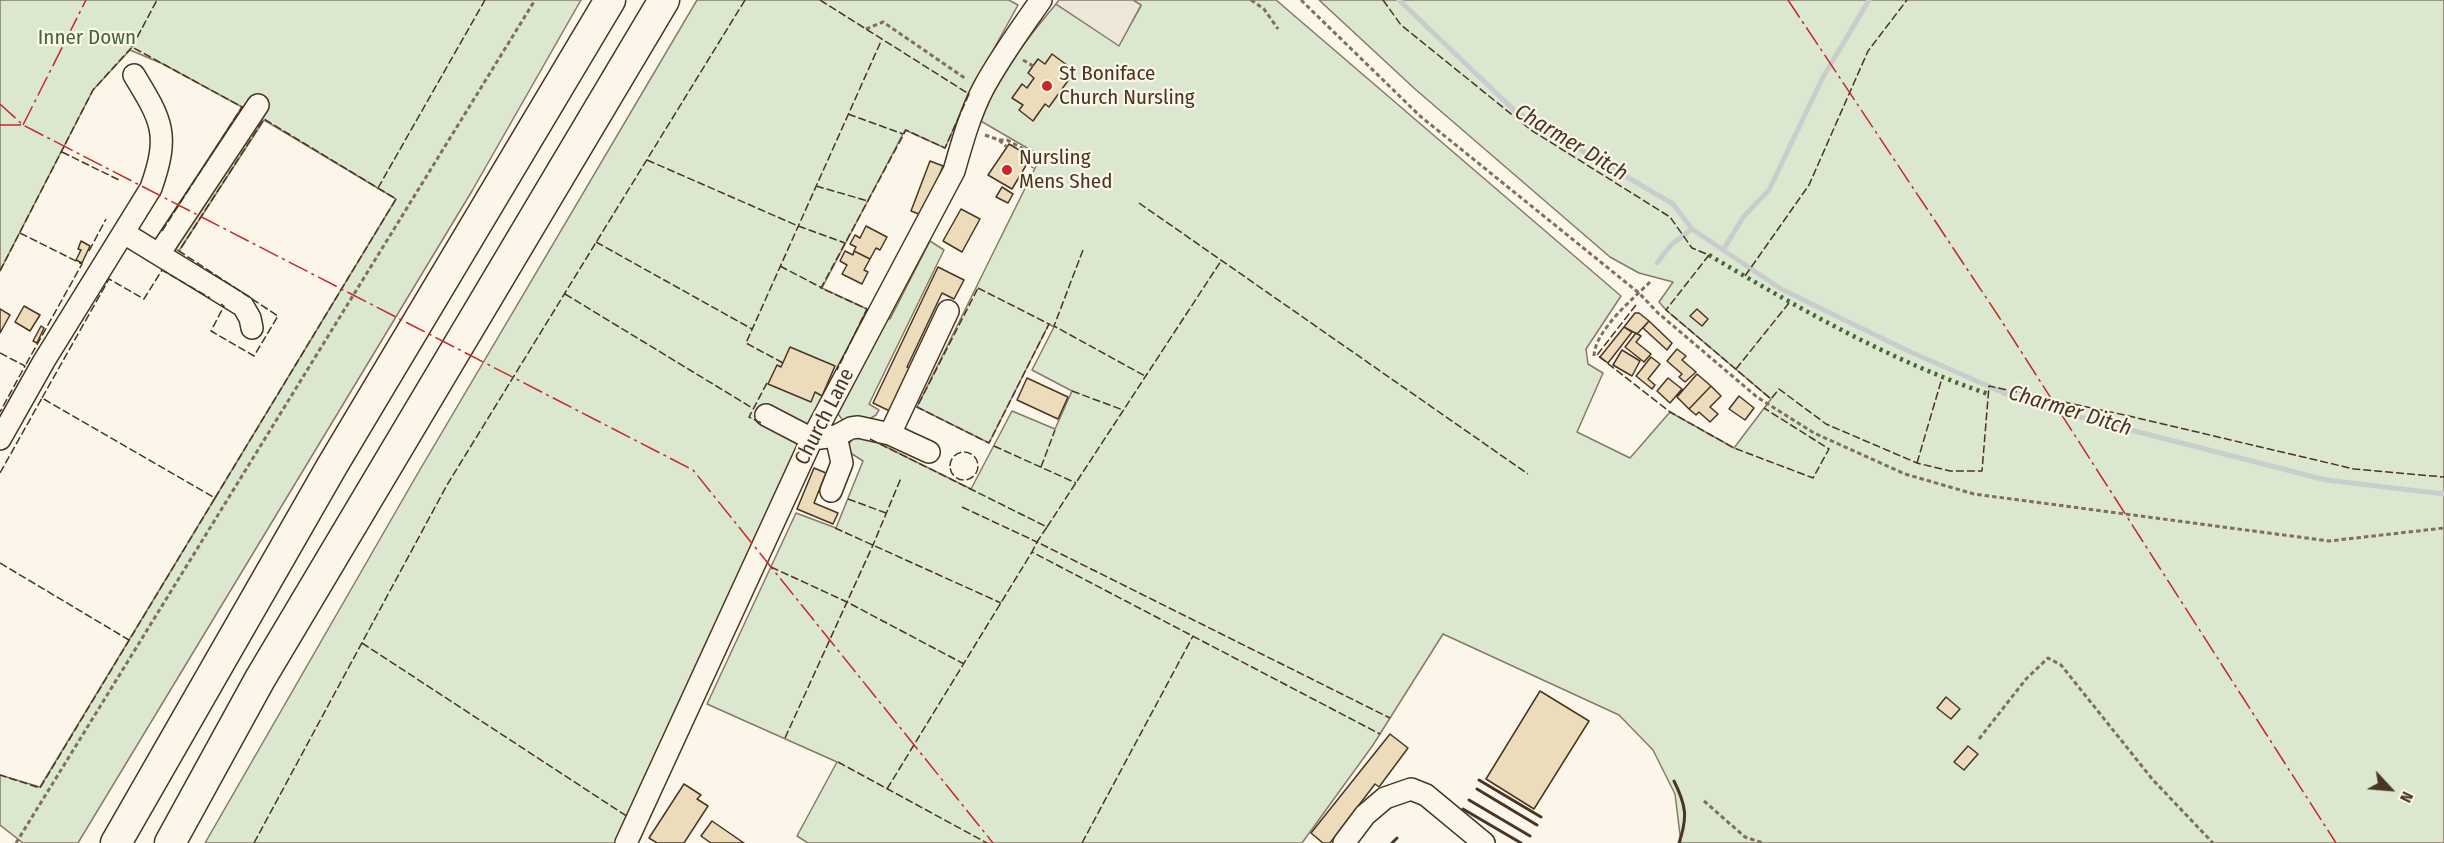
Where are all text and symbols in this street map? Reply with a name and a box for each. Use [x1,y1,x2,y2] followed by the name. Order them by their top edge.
[38,25,136,51] park label: Inner Down
[1059,61,1195,111] place label: St Boniface Church Nursling
[1040,79,1054,93] marker: St Boniface Church Nursling
[1510,99,1632,187] water label: Charmer Ditch
[1019,145,1112,195] place label: Nursling Mens Shed
[1000,163,1014,177] marker: Nursling Mens Shed
[790,364,860,470] street label: Church Lane
[2005,380,2135,442] water label: Charmer Ditch
[2360,759,2420,819] north arrow
[2396,789,2417,806] text: N

